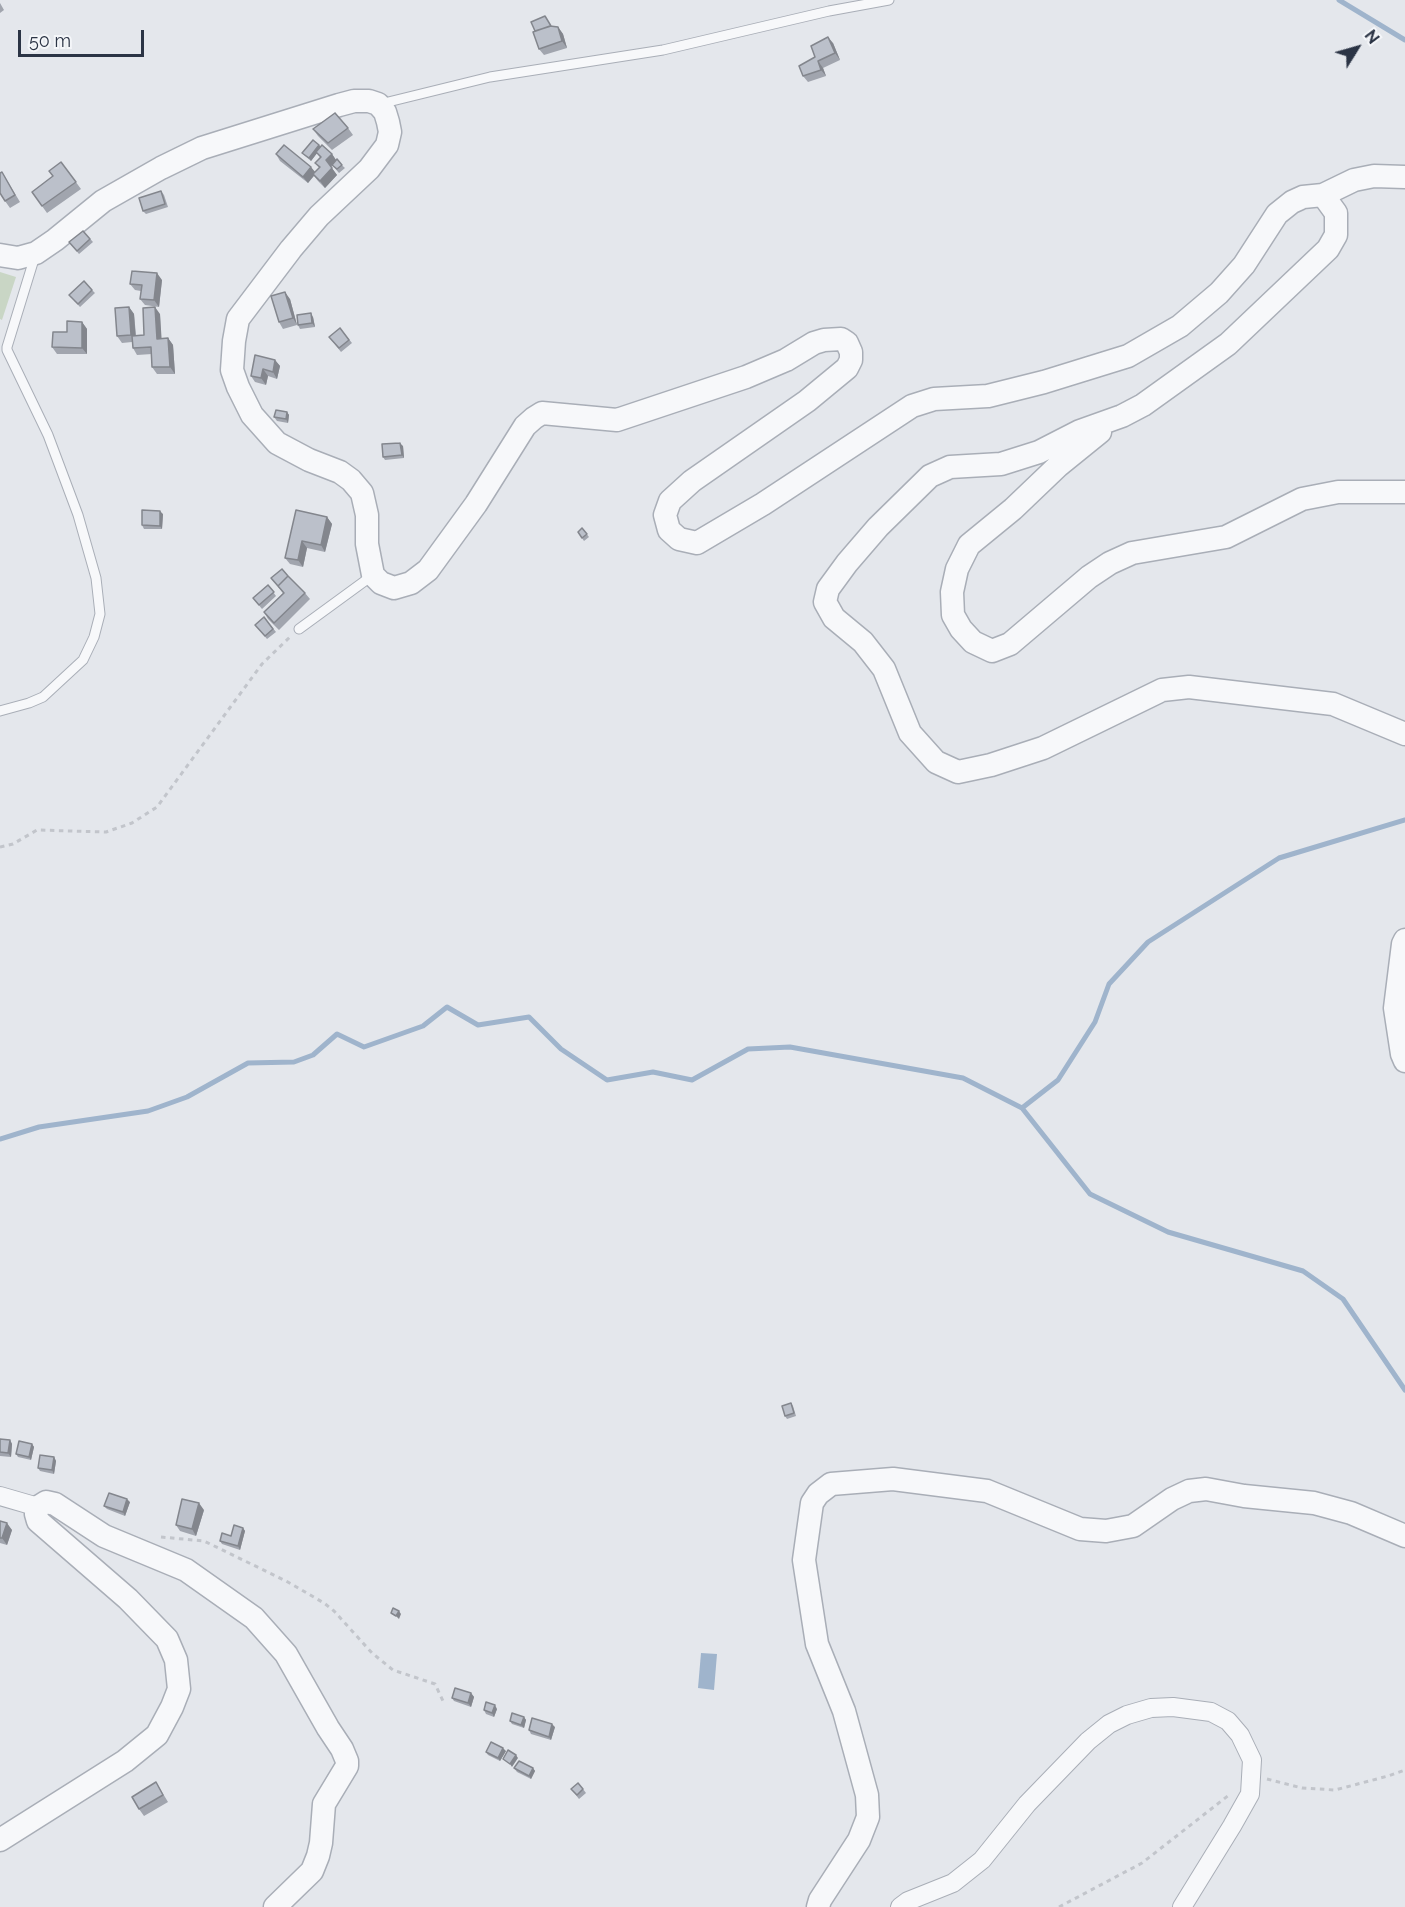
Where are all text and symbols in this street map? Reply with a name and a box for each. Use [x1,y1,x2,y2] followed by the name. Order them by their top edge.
[21,18,147,56] scale bar
[1327,18,1387,78] north arrow
[1361,26,1383,47] text: N
[29,30,71,51] text: 50 m

